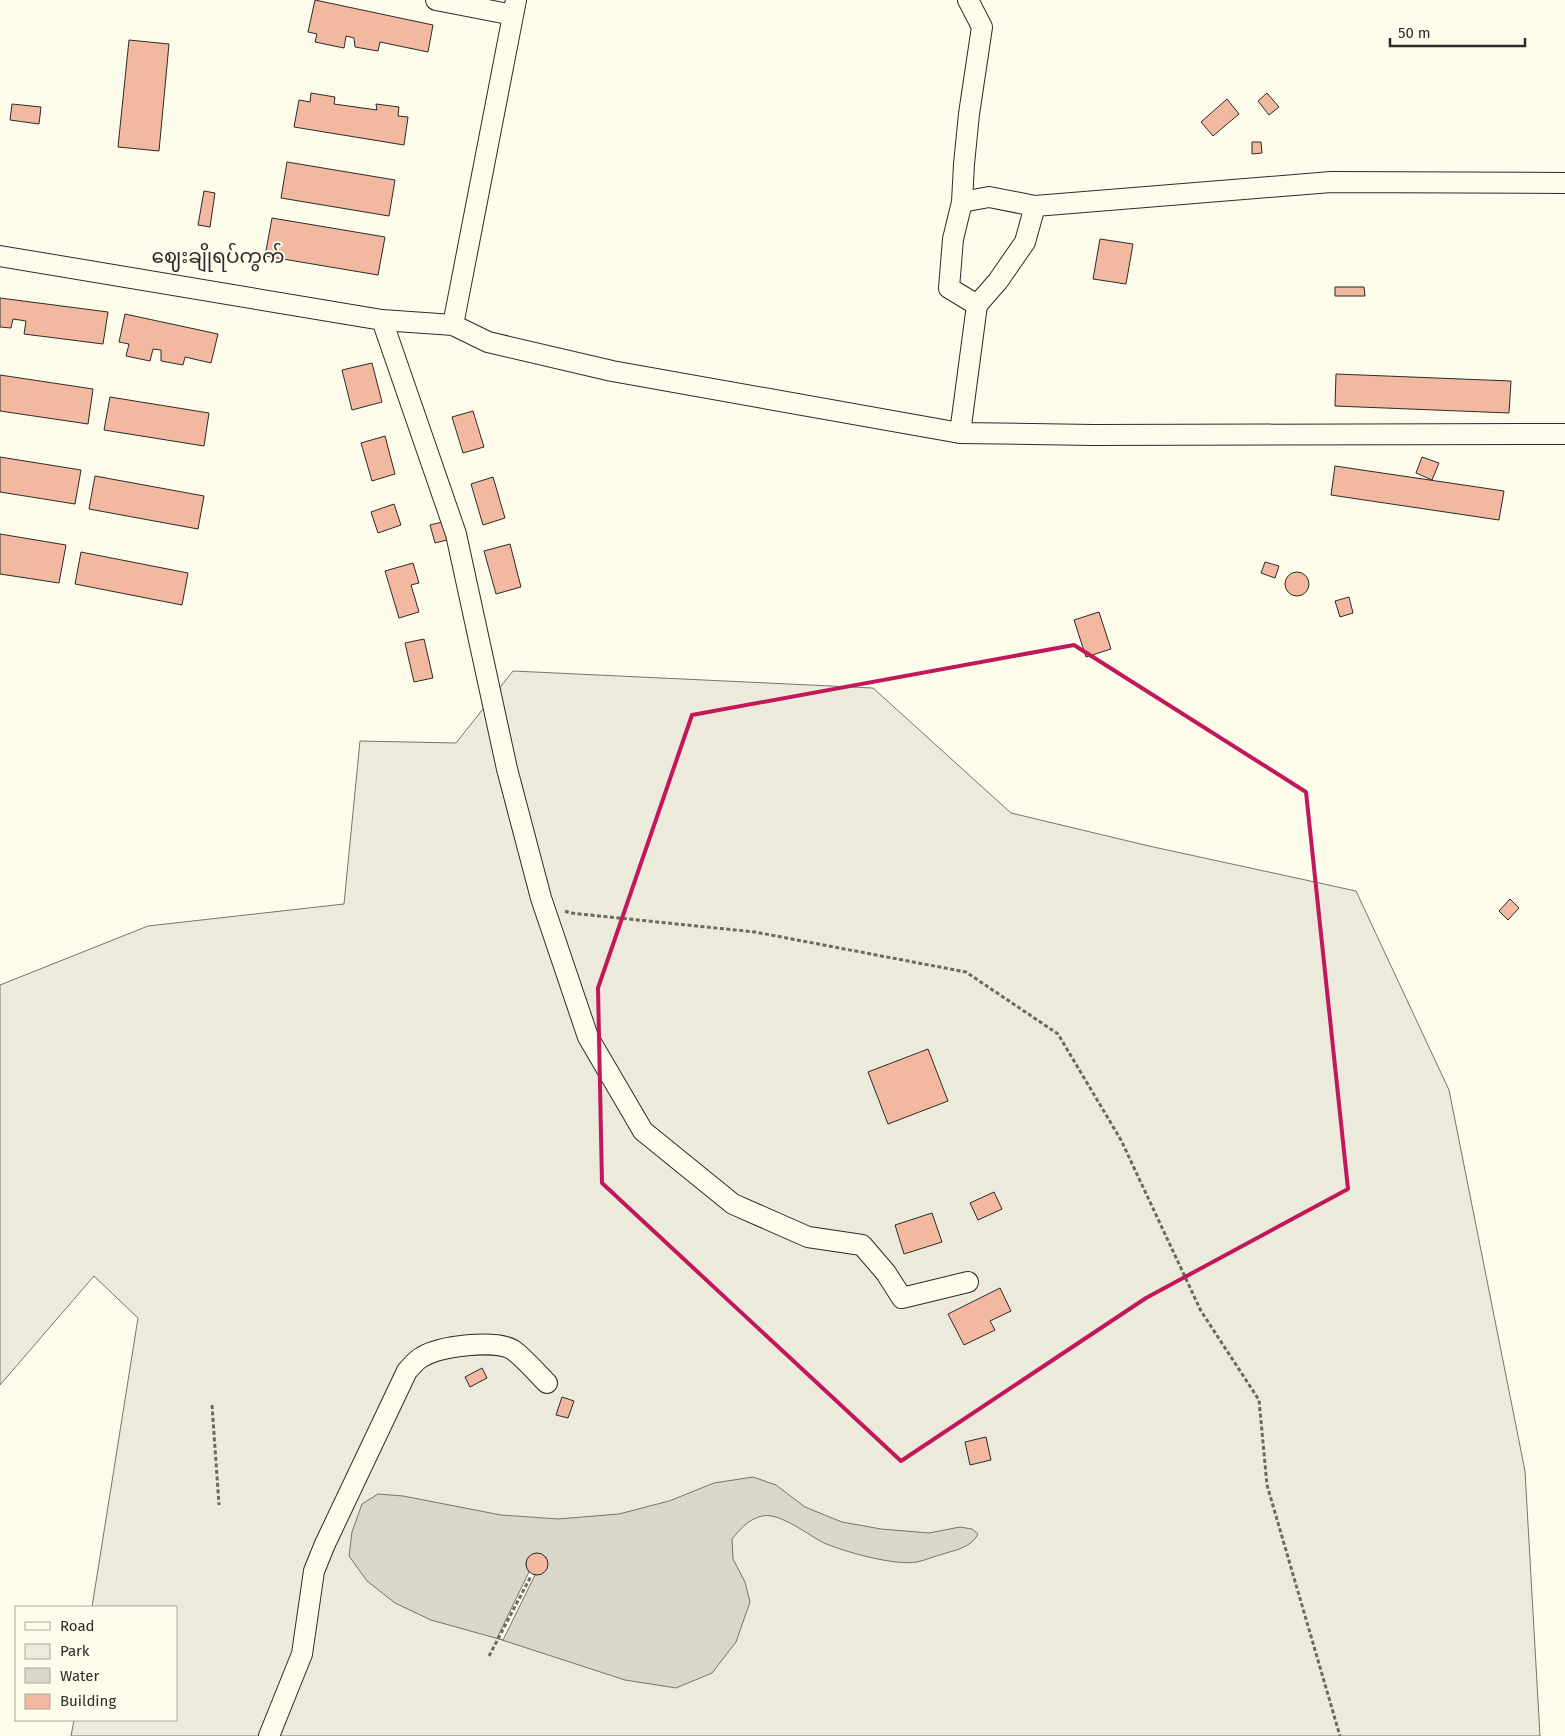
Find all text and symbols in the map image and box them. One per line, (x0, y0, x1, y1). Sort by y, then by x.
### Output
scale bar (1390, 15, 1525, 47)
text: 50 m (1398, 24, 1431, 42)
district label: ဈေးချိုရပ်ကွက် (152, 242, 284, 272)
legend (15, 1606, 178, 1721)
text: Road (60, 1617, 95, 1635)
text: Park (60, 1642, 90, 1660)
text: Water (60, 1667, 99, 1685)
text: Building (60, 1692, 116, 1710)

